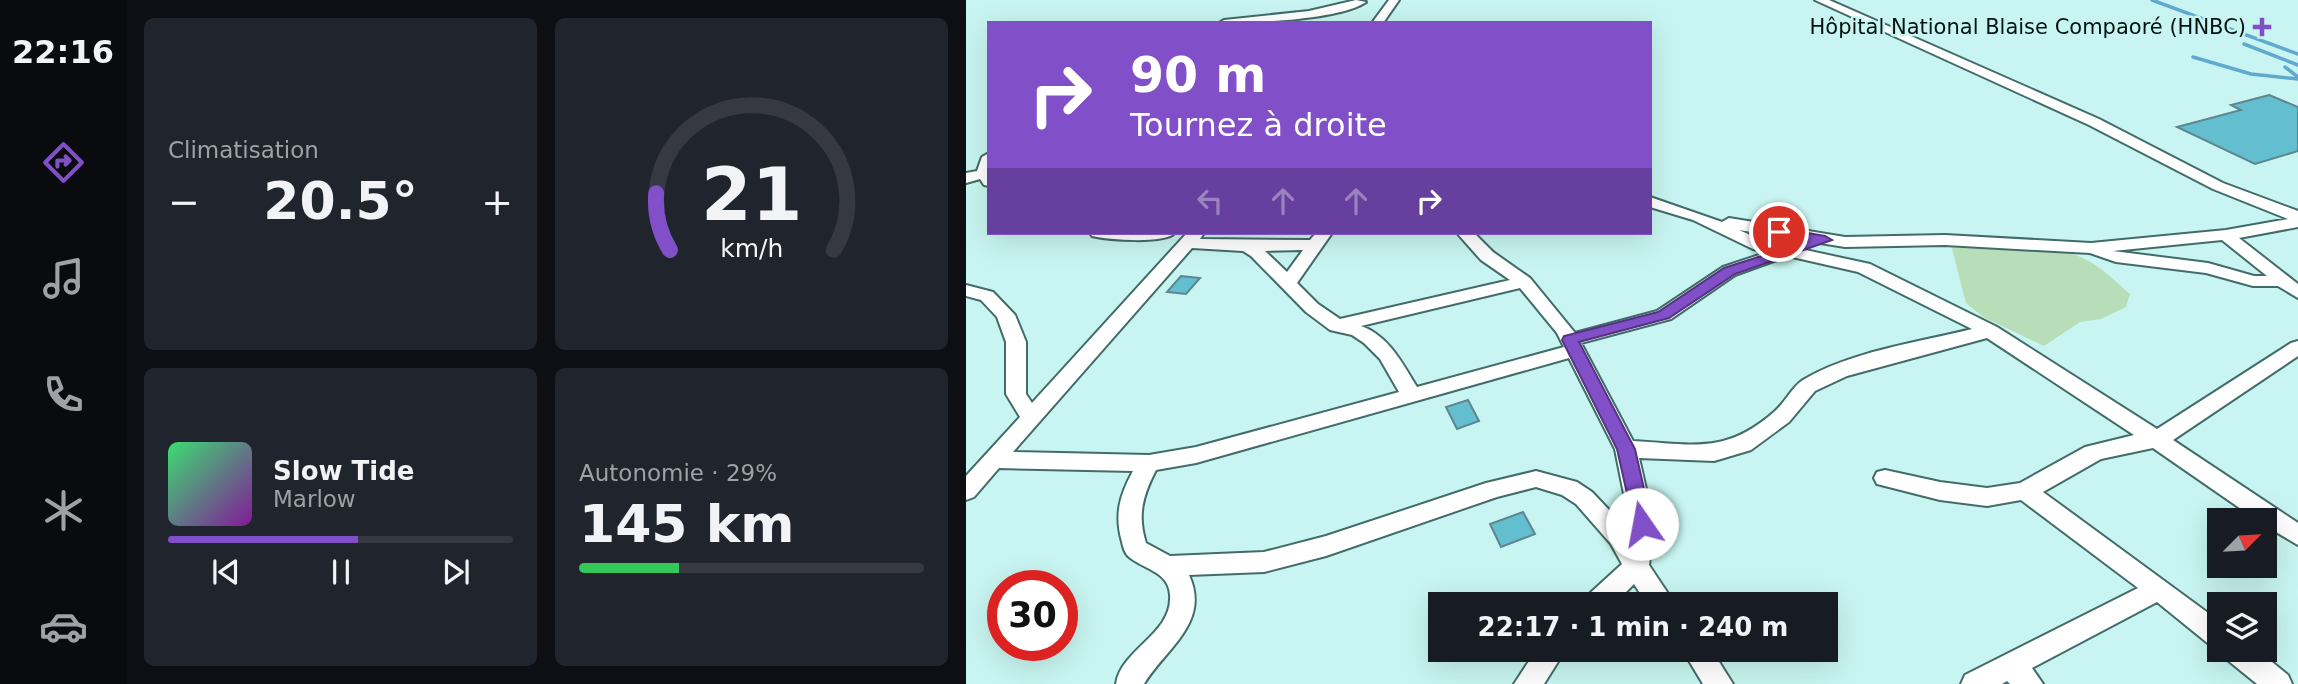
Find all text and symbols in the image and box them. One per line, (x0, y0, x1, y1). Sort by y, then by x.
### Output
place label: Hôpital National Blaise Compaoré (HNBC) (1810, 15, 2246, 39)
marker: Hôpital National Blaise Compaoré (HNBC) (2252, 17, 2272, 37)
text: 22:16 (12, 33, 114, 71)
text: 90 m (1130, 47, 1266, 104)
icon: right (1015, 49, 1106, 140)
text: Tournez à droite (1130, 106, 1387, 144)
text: Climatisation (168, 137, 319, 163)
icon: directions (39, 138, 88, 187)
text: 21 (701, 152, 802, 237)
text: 20.5° (263, 171, 418, 231)
text: − (168, 180, 200, 224)
text: + (481, 180, 513, 224)
icon: left (1191, 182, 1229, 220)
icon: ahead (1264, 182, 1302, 220)
icon: ahead (1337, 182, 1375, 220)
icon: right (1410, 182, 1448, 220)
pin (1749, 202, 1809, 262)
icon: arrive (1760, 213, 1798, 251)
text: km/h (720, 234, 783, 263)
icon: music (39, 254, 88, 303)
icon: phone (39, 370, 88, 419)
text: Slow Tide (273, 456, 414, 486)
text: Autonomie · 29% (579, 460, 777, 486)
icon: climate (39, 486, 88, 535)
text: Marlow (273, 486, 356, 512)
position arrow (1605, 487, 1679, 561)
text: 145 km (579, 494, 794, 554)
north arrow (2207, 508, 2277, 578)
map controls (2207, 508, 2277, 662)
icon: previous (207, 553, 245, 591)
icon: pause (322, 553, 360, 591)
icon: next (437, 553, 475, 591)
speed limit sign: 30 (987, 570, 1078, 661)
button: layers (2207, 592, 2277, 662)
icon: car (39, 602, 88, 651)
text: 22:17 · 1 min · 240 m (1478, 612, 1788, 642)

